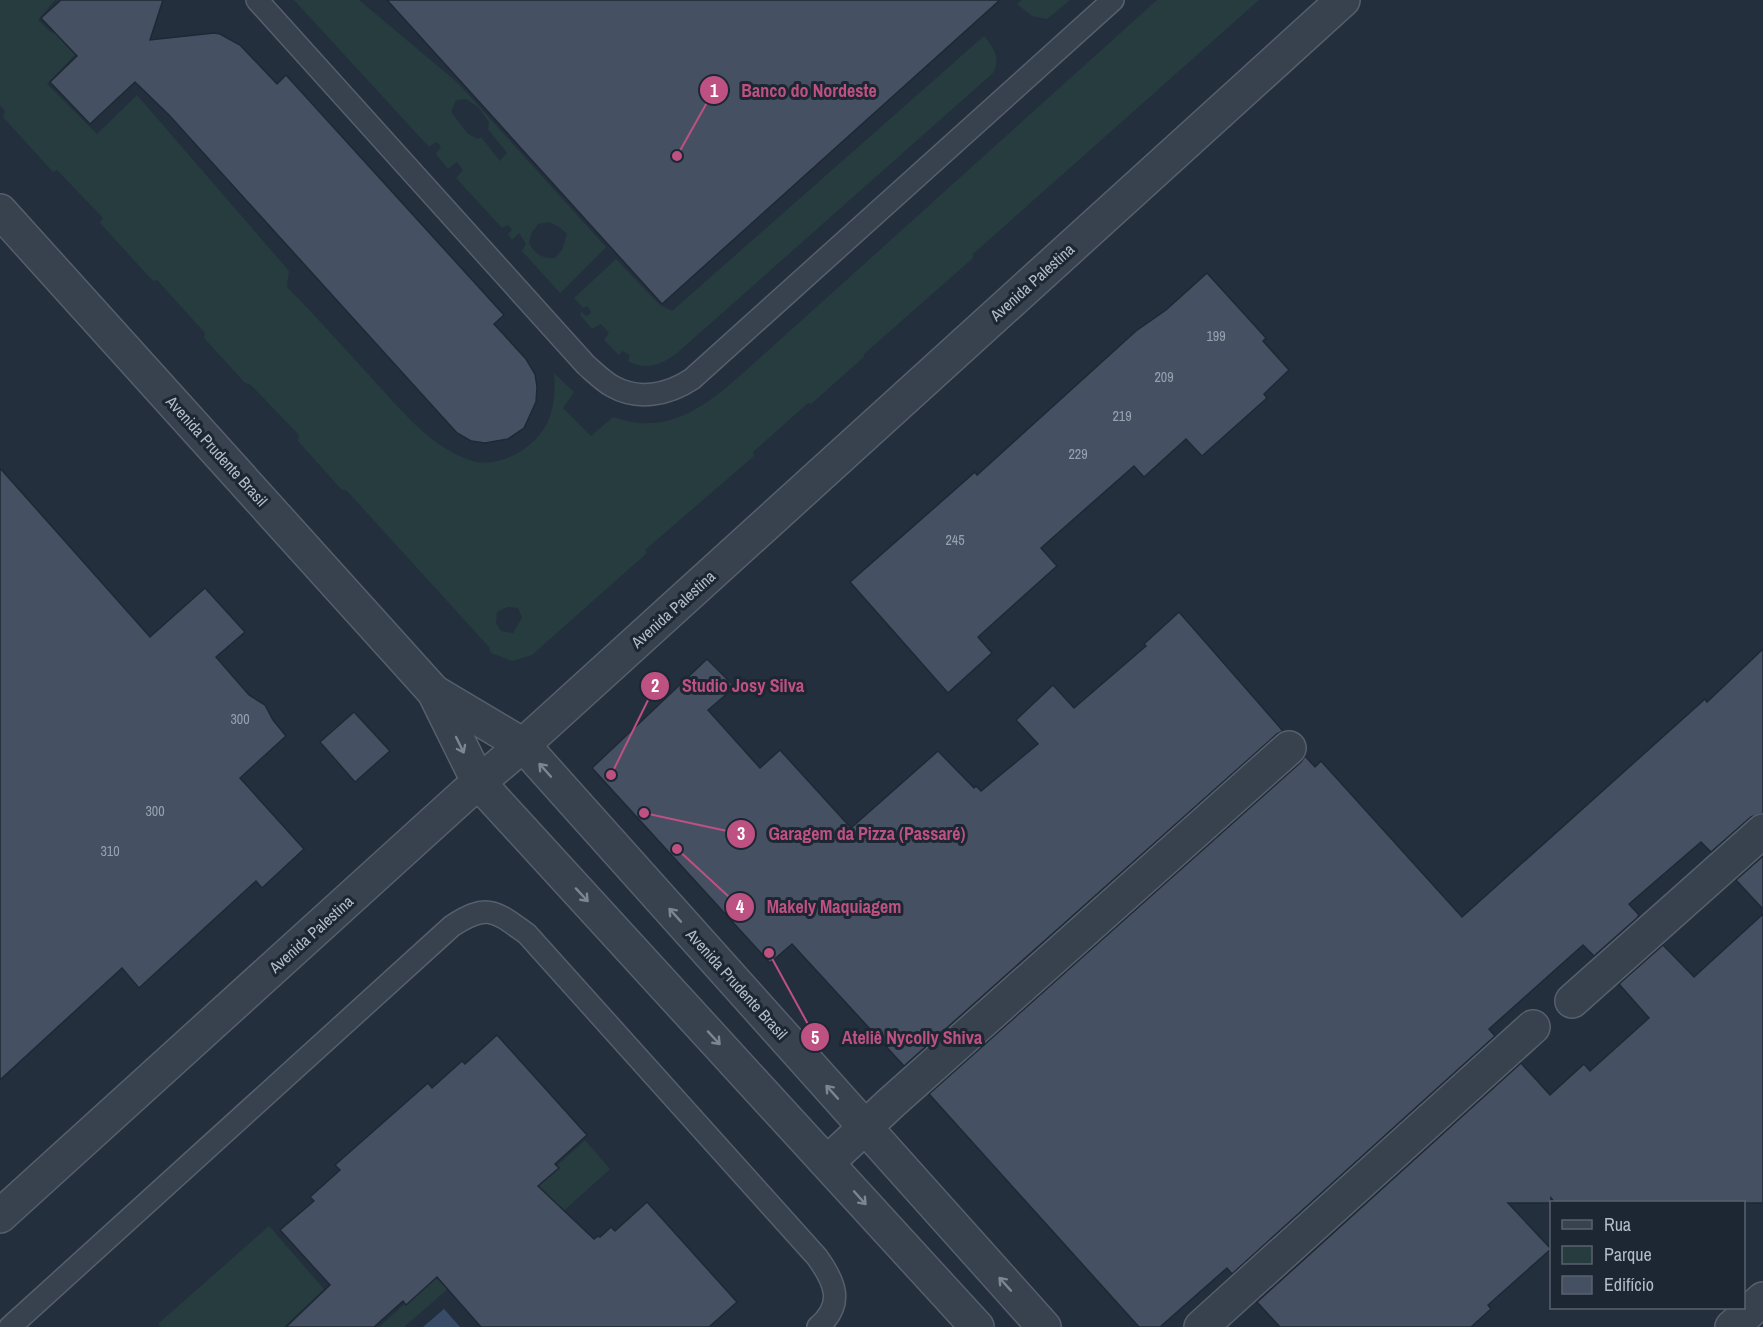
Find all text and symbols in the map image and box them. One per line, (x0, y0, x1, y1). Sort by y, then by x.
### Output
callout: Banco do Nordeste (699, 72, 888, 108)
text: 1 (710, 78, 719, 103)
text: Banco do Nordeste (741, 78, 877, 103)
street label: Avenida Palestina (984, 238, 1079, 326)
house number: 199 (1206, 327, 1226, 345)
house number: 209 (1154, 368, 1174, 386)
street label: Avenida Prudente Brasil (161, 390, 273, 511)
house number: 219 (1112, 407, 1132, 425)
house number: 229 (1068, 445, 1088, 463)
house number: 245 (945, 531, 965, 549)
street label: Avenida Palestina (625, 565, 720, 653)
callout: Studio Josy Silva (640, 668, 816, 704)
text: 2 (651, 673, 659, 698)
text: Studio Josy Silva (682, 673, 805, 698)
house number: 300 (230, 710, 250, 728)
one-way arrow (455, 735, 466, 753)
one-way arrow (538, 762, 552, 777)
house number: 300 (145, 802, 165, 820)
callout: Garagem da Pizza (Passaré) (726, 816, 977, 852)
text: 3 (737, 821, 745, 846)
text: Garagem da Pizza (Passaré) (769, 821, 966, 846)
house number: 310 (100, 842, 120, 860)
one-way arrow (575, 887, 589, 902)
callout: Makely Maquiagem (725, 889, 914, 925)
street label: Avenida Palestina (263, 890, 358, 978)
text: 4 (736, 894, 745, 919)
text: Makely Maquiagem (767, 894, 901, 919)
one-way arrow (668, 908, 682, 923)
street label: Avenida Prudente Brasil (681, 923, 793, 1044)
callout: Ateliê Nycolly Shiva (800, 1019, 995, 1055)
text: 5 (811, 1025, 819, 1050)
text: Ateliê Nycolly Shiva (842, 1025, 983, 1050)
one-way arrow (707, 1031, 721, 1046)
one-way arrow (825, 1085, 839, 1100)
one-way arrow (853, 1190, 867, 1205)
legend (1550, 1201, 1745, 1309)
text: Rua (1604, 1212, 1631, 1237)
text: Parque (1604, 1242, 1652, 1267)
text: Edifício (1604, 1272, 1654, 1297)
one-way arrow (998, 1276, 1012, 1291)

